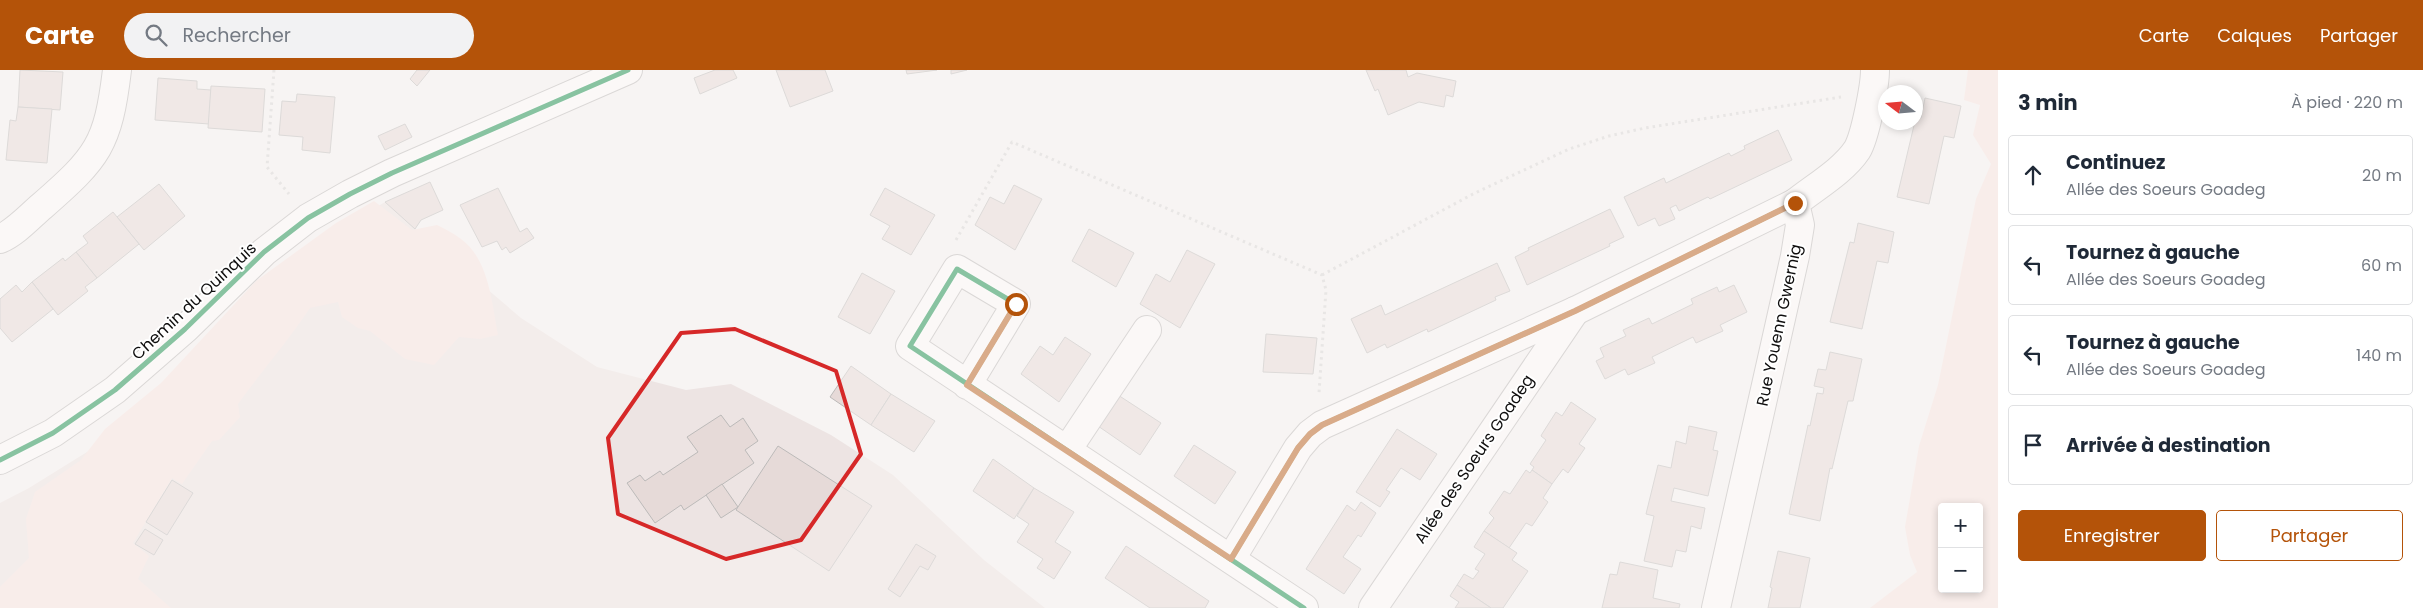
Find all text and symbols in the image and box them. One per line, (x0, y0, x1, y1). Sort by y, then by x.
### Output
search box (124, 13, 474, 58)
text: Carte (25, 19, 94, 52)
icon: search (142, 21, 170, 49)
text: Rechercher (182, 22, 291, 49)
text: Carte (2139, 23, 2189, 48)
text: Calques (2217, 23, 2292, 48)
text: Partager (2320, 23, 2398, 48)
north arrow (1878, 85, 1923, 130)
text: 3 min (2018, 88, 2078, 117)
text: À pied · 220 m (2291, 91, 2403, 114)
text: Continuez (2066, 149, 2165, 176)
icon: ahead (2019, 161, 2047, 189)
text: 20 m (2362, 164, 2402, 187)
text: Allée des Soeurs Goadeg (2066, 178, 2266, 201)
route end (1784, 192, 1807, 215)
street label: Chemin du Quinquis (127, 237, 261, 365)
text: Tournez à gauche (2066, 239, 2240, 266)
street label: Rue Youenn Gwernig (1751, 242, 1807, 408)
icon: left (2019, 251, 2047, 279)
text: 60 m (2361, 254, 2402, 277)
text: Allée des Soeurs Goadeg (2066, 268, 2266, 291)
route start (1005, 293, 1028, 316)
text: Tournez à gauche (2066, 329, 2240, 356)
icon: left (2019, 341, 2047, 369)
text: 140 m (2356, 344, 2402, 367)
text: Allée des Soeurs Goadeg (2066, 358, 2266, 381)
street label: Allée des Soeurs Goadeg (1409, 370, 1539, 548)
icon: arrive (2019, 431, 2047, 459)
text: Arrivée à destination (2066, 432, 2271, 459)
map controls (1938, 503, 1983, 593)
button: + (1938, 503, 1983, 548)
button: Enregistrer (2018, 510, 2206, 561)
button: Partager (2216, 510, 2403, 561)
button: − (1938, 548, 1983, 593)

